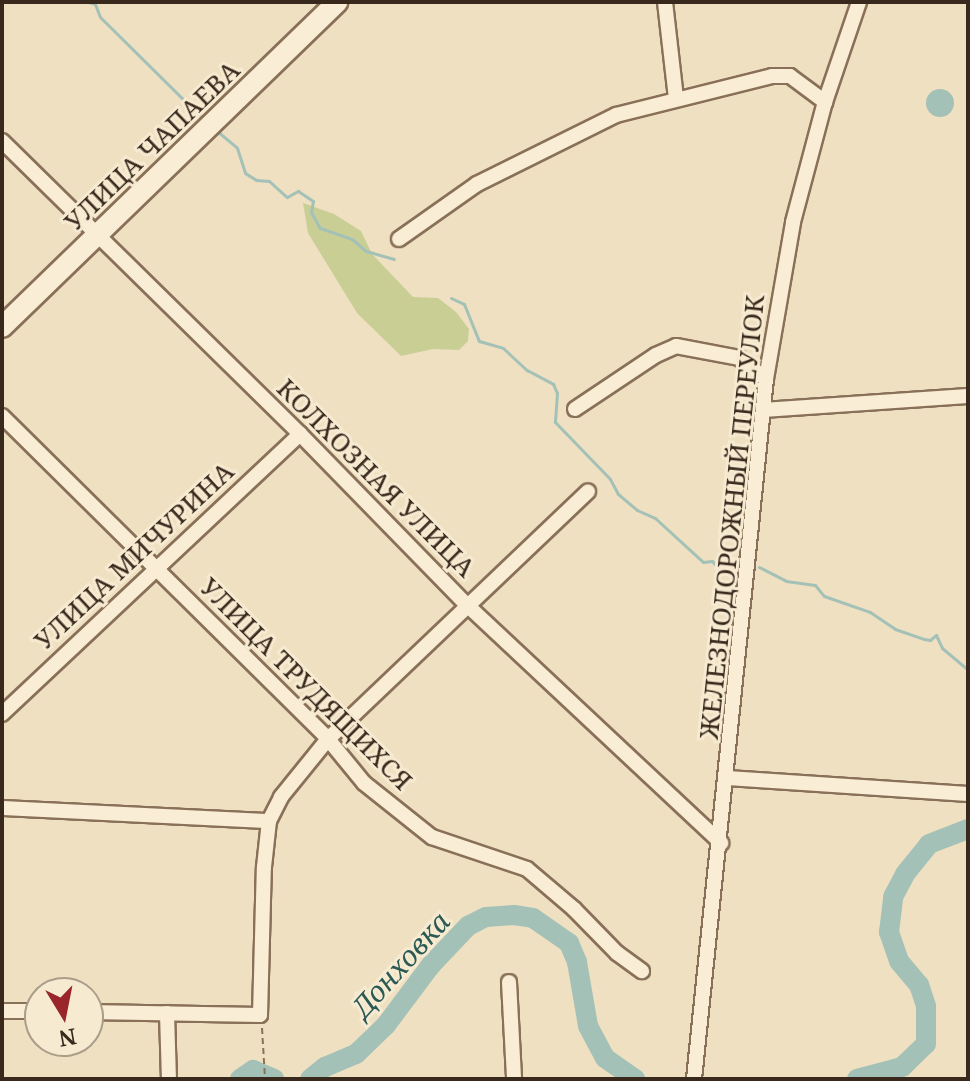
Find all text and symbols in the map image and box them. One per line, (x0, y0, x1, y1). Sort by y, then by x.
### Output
street label: УЛИЦА ЧАПАЕВА (58, 55, 246, 237)
street label: ЖЕЛЕЗНОДОРОЖНЫЙ ПЕРЕУЛОК (693, 293, 771, 741)
street label: КОЛХОЗНАЯ УЛИЦА (271, 373, 481, 583)
street label: УЛИЦА МИЧУРИНА (28, 456, 240, 656)
street label: УЛИЦА ТРУДЯЩИХСЯ (193, 571, 419, 797)
water label: Донховка (344, 904, 456, 1024)
north arrow (24, 977, 104, 1057)
text: N (57, 1022, 79, 1055)

